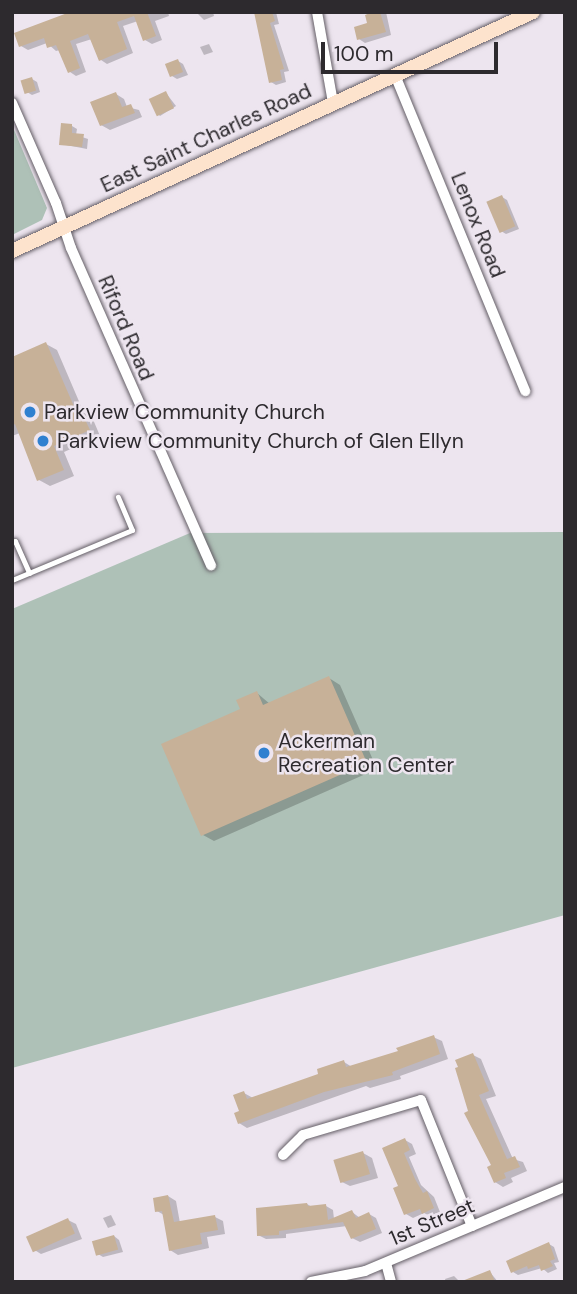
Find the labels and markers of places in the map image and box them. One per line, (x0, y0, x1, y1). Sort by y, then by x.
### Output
place label: Parkview Community Church (44, 399, 325, 425)
marker: Parkview Community Church (22, 404, 38, 420)
place label: Parkview Community Church of Glen Ellyn (57, 428, 464, 454)
marker: Parkview Community Church of Glen Ellyn (35, 433, 51, 449)
place label: Ackerman Recreation Center (278, 728, 454, 778)
marker: Ackerman Recreation Center (256, 745, 272, 761)

